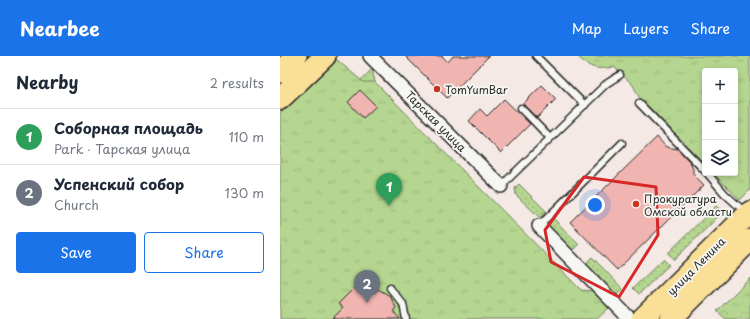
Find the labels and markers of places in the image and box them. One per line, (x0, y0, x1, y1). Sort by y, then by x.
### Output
place label: TomYumBar (445, 81, 508, 98)
marker: TomYumBar (432, 84, 442, 94)
pin: 1 (376, 173, 402, 206)
place label: Прокуратура Омской области (644, 190, 732, 220)
marker: Прокуратура Омской области (631, 199, 641, 209)
pin: 2 (354, 270, 380, 303)

